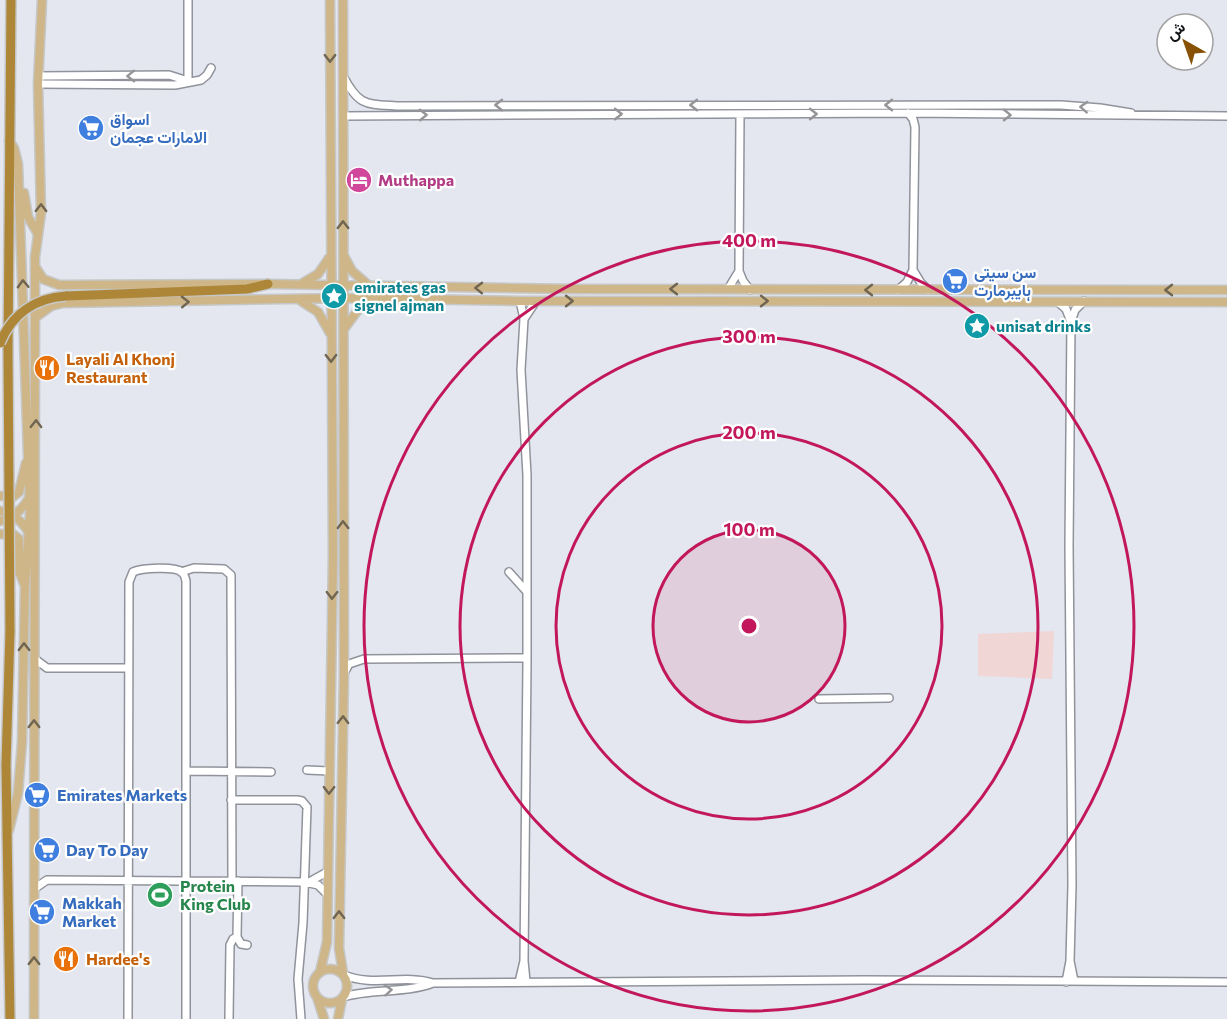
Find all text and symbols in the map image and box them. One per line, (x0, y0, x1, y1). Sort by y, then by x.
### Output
north arrow (1155, 12, 1215, 72)
text: ش (1162, 17, 1189, 44)
one-way arrow (324, 54, 337, 63)
one-way arrow (126, 69, 135, 82)
one-way arrow (495, 99, 504, 111)
one-way arrow (690, 99, 699, 111)
one-way arrow (885, 99, 894, 111)
one-way arrow (1080, 100, 1089, 113)
one-way arrow (613, 108, 622, 120)
one-way arrow (808, 108, 817, 120)
place label: اسواق الامارات عجمان (110, 109, 207, 148)
one-way arrow (418, 109, 427, 121)
one-way arrow (1003, 109, 1012, 121)
supermarket icon: اسواق الامارات عجمان (76, 113, 106, 143)
hotel icon: Muthappa (344, 165, 374, 195)
place label: Muthappa (378, 170, 454, 189)
one-way arrow (35, 203, 47, 212)
one-way arrow (337, 221, 349, 230)
text: 400 m (722, 229, 776, 251)
place label: سن سیتی ہایبرمارت (974, 262, 1037, 301)
supermarket icon: سن سیتی ہایبرمارت (940, 266, 970, 296)
place label: emirates gas signel ajman (354, 277, 446, 314)
one-way arrow (16, 280, 29, 289)
place icon: emirates gas signel ajman (319, 281, 349, 311)
one-way arrow (474, 281, 483, 294)
one-way arrow (669, 283, 678, 295)
one-way arrow (864, 284, 873, 296)
one-way arrow (1164, 284, 1173, 296)
one-way arrow (180, 295, 189, 308)
one-way arrow (564, 295, 573, 307)
one-way arrow (759, 295, 768, 307)
place icon: unisat drinks (962, 311, 992, 341)
place label: unisat drinks (996, 316, 1091, 335)
text: 300 m (722, 325, 776, 347)
place label: Layali Al Khonj Restaurant (66, 349, 175, 386)
restaurant icon: Layali Al Khonj Restaurant (32, 353, 62, 383)
one-way arrow (325, 354, 337, 363)
one-way arrow (30, 419, 42, 428)
text: 200 m (722, 421, 776, 443)
text: 100 m (723, 518, 775, 540)
one-way arrow (337, 521, 349, 530)
one-way arrow (326, 591, 338, 600)
centre of rings (739, 616, 759, 636)
one-way arrow (18, 643, 30, 652)
one-way arrow (336, 716, 349, 725)
one-way arrow (28, 719, 40, 728)
supermarket icon: Emirates Markets (22, 780, 52, 810)
place label: Emirates Markets (57, 785, 187, 804)
one-way arrow (323, 786, 335, 795)
supermarket icon: Day To Day (32, 835, 62, 865)
place label: Day To Day (66, 840, 149, 859)
place label: Protein King Club (180, 876, 251, 913)
sports icon: Protein King Club (145, 880, 175, 910)
place label: Makkah Market (62, 893, 122, 930)
supermarket icon: Makkah Market (27, 897, 57, 927)
one-way arrow (333, 911, 345, 920)
restaurant icon: Hardee's (51, 944, 81, 974)
place label: Hardee's (86, 949, 150, 968)
one-way arrow (28, 956, 40, 965)
one-way arrow (383, 984, 392, 997)

